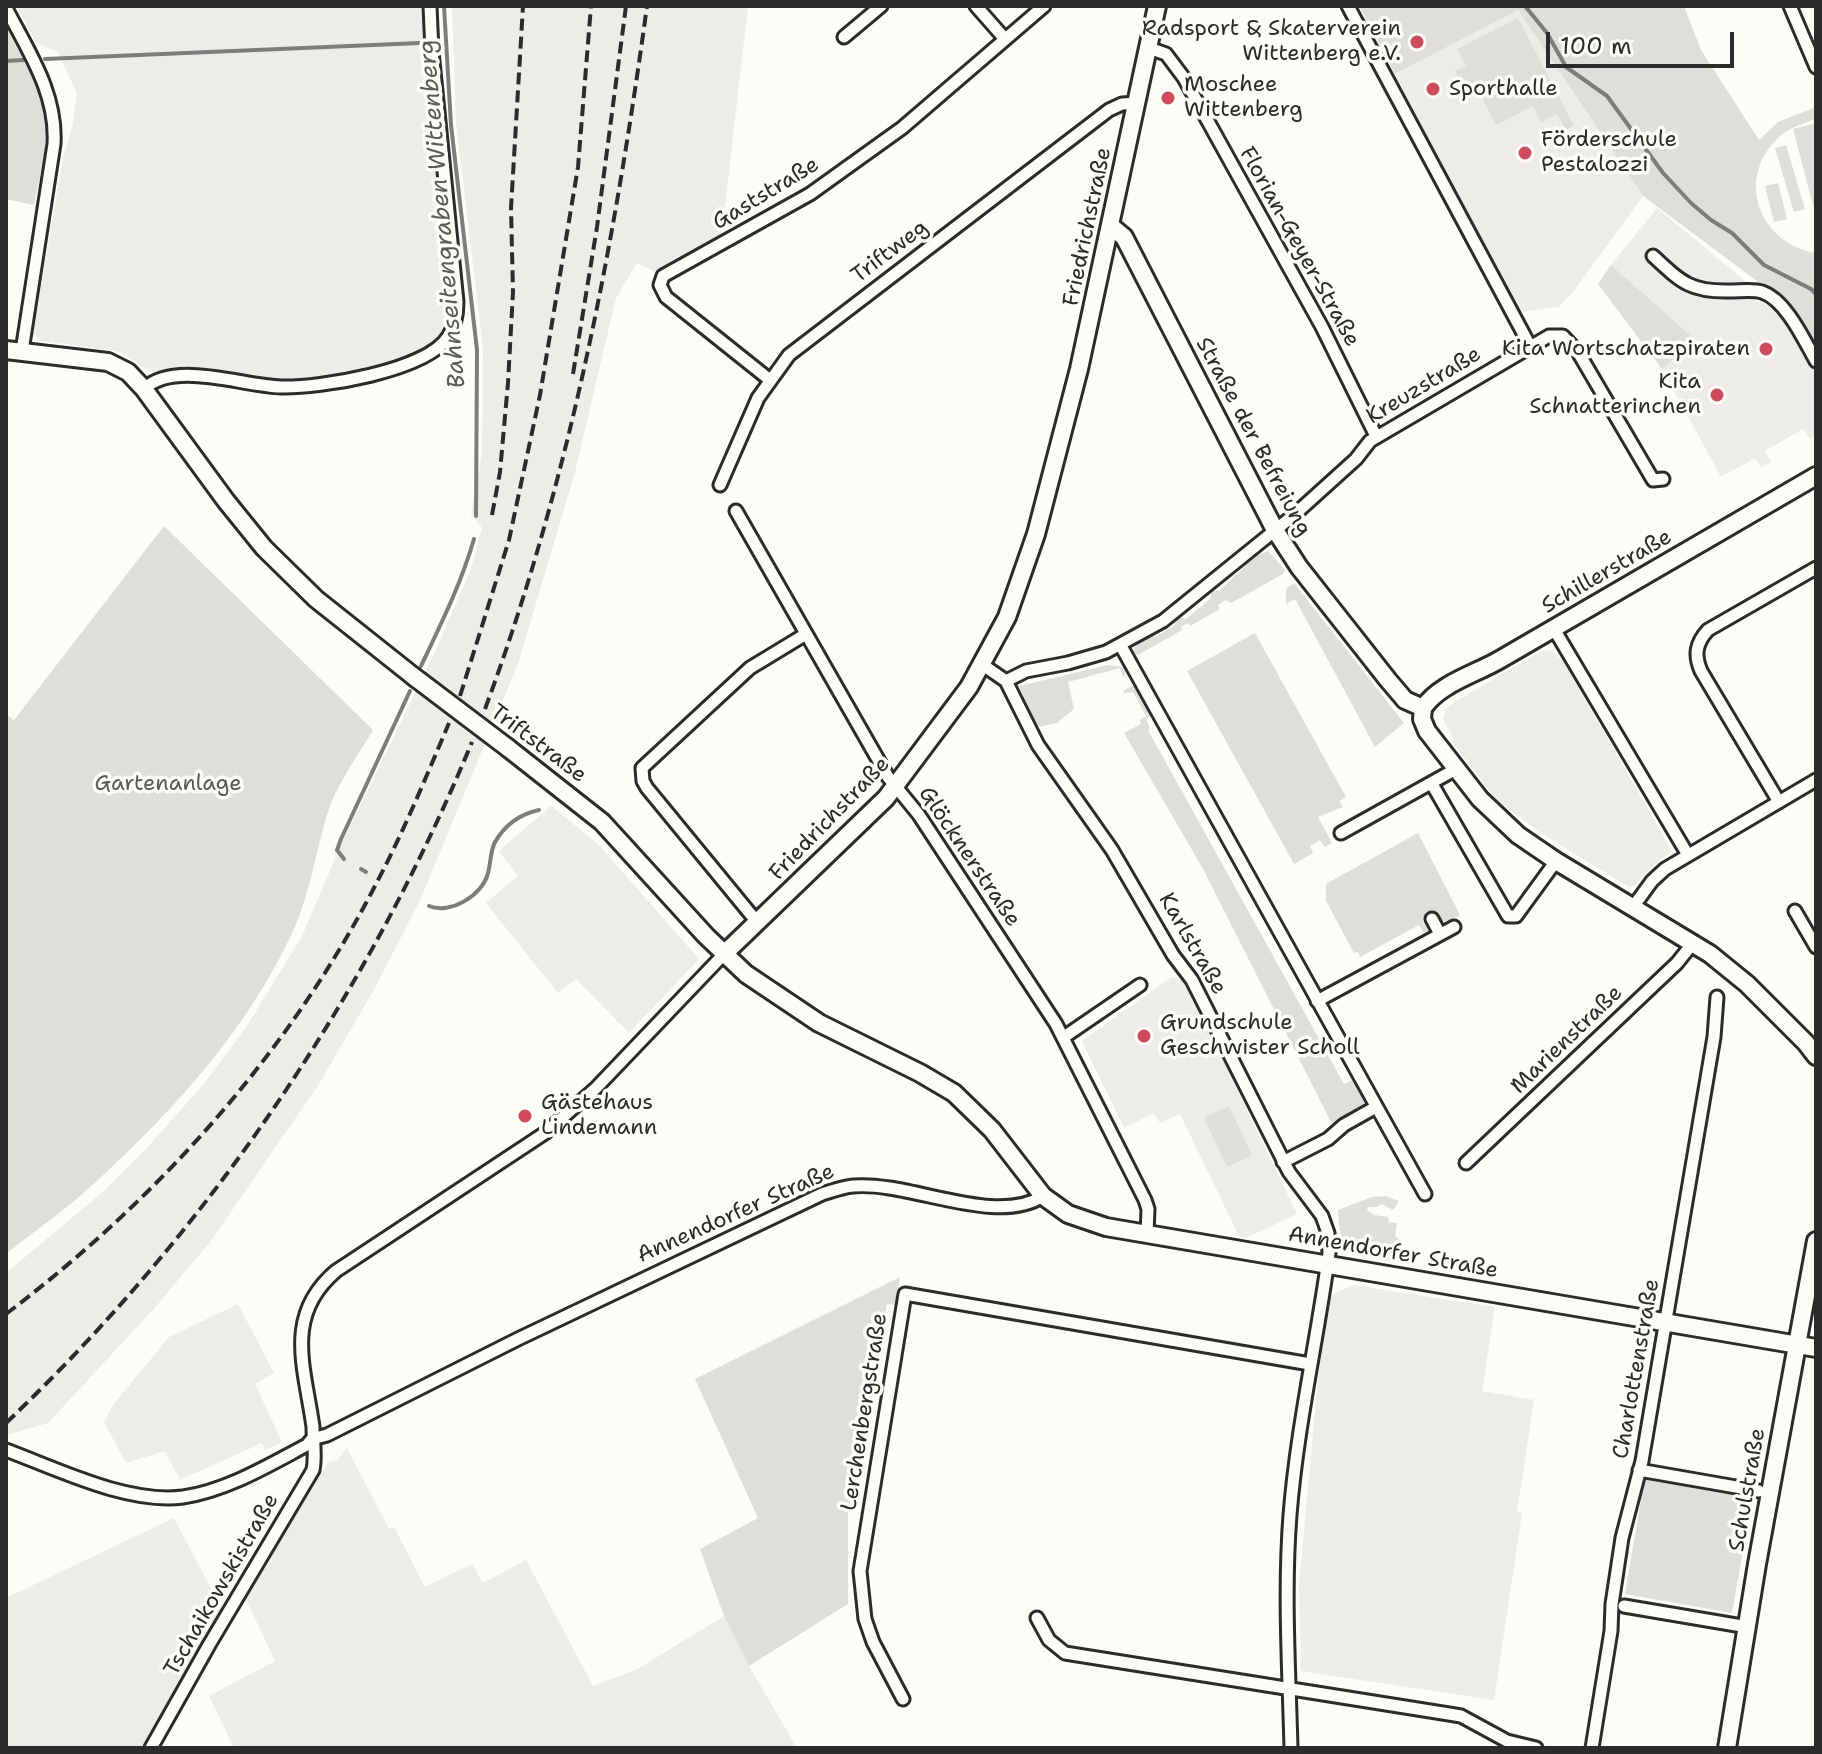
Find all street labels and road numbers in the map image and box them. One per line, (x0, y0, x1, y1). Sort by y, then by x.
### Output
street label: Florian-Geyer-Straße (1233, 143, 1365, 351)
street label: Friedrichstraße (1058, 145, 1118, 309)
street label: Gaststraße (708, 152, 824, 236)
street label: Triftweg (846, 215, 934, 289)
street label: Straße der Befreiung (1189, 333, 1317, 541)
street label: Kreuzstraße (1362, 341, 1486, 431)
street label: Schillerstraße (1537, 524, 1677, 620)
street label: Triftstraße (485, 699, 591, 789)
street label: Friedrichstraße (764, 752, 896, 886)
street label: Glöcknerstraße (912, 782, 1026, 932)
street label: Karlstraße (1152, 889, 1232, 999)
street label: Marienstraße (1506, 980, 1628, 1100)
street label: Annendorfer Straße (633, 1159, 839, 1269)
street label: Annendorfer Straße (1286, 1222, 1500, 1284)
street label: Charlottenstraße (1608, 1277, 1666, 1461)
street label: Lerchenbergstraße (836, 1311, 894, 1513)
street label: Schulstraße (1724, 1426, 1772, 1554)
street label: Tschaikowskistraße (159, 1489, 285, 1681)

